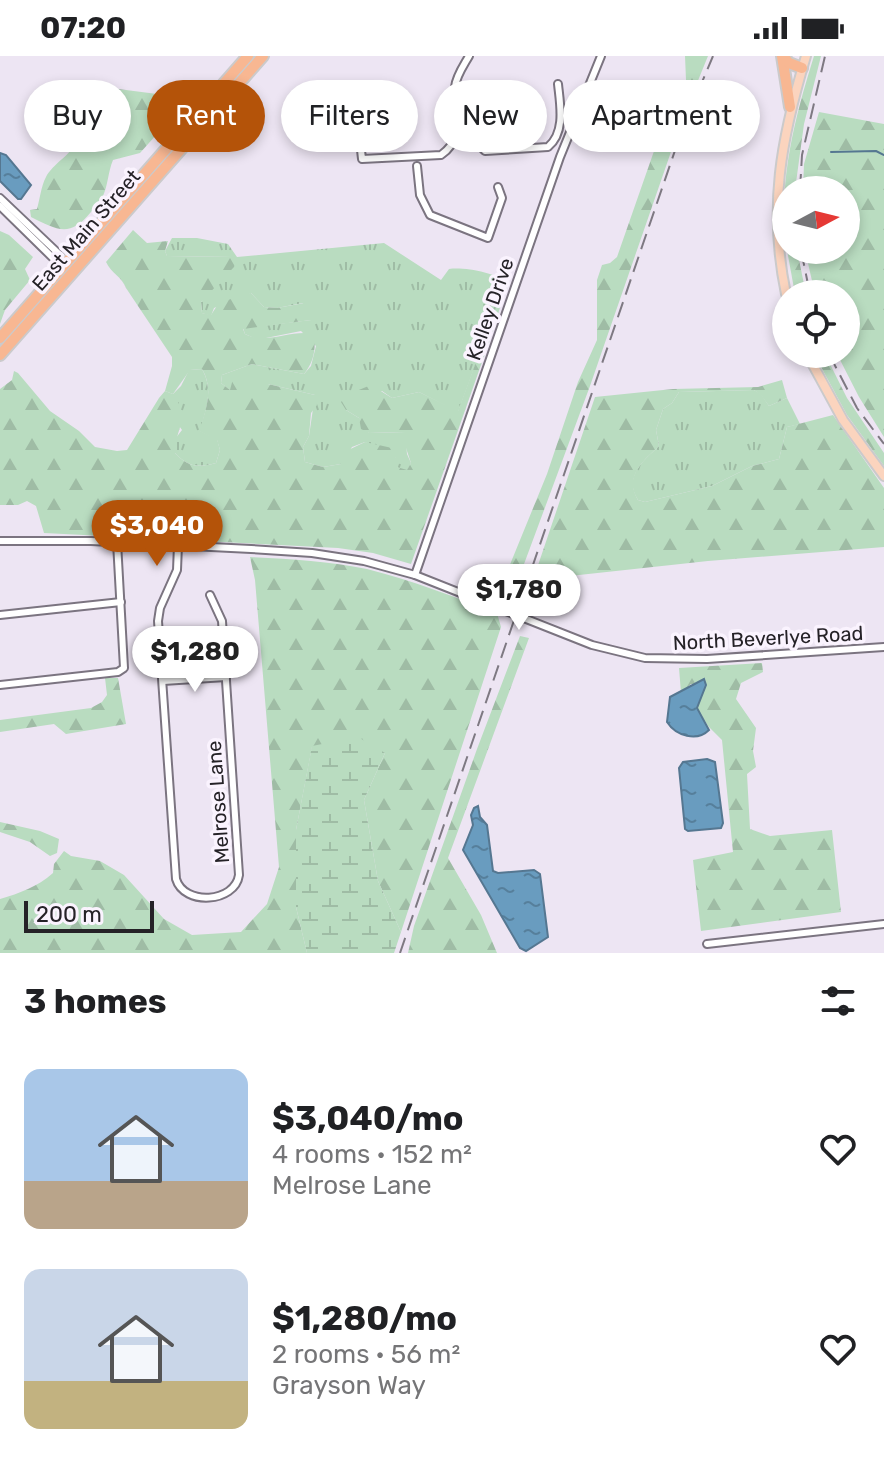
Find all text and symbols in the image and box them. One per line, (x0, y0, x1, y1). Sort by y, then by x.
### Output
text: 07:20 (40, 10, 126, 46)
chip: Buy (24, 80, 131, 152)
chip: Rent (147, 80, 265, 152)
chip: Filters (281, 80, 418, 152)
chip: New (434, 80, 547, 152)
chip: Apartment (563, 80, 760, 152)
street label: East Main Street (27, 164, 145, 295)
north arrow (772, 176, 860, 264)
map controls (772, 176, 860, 368)
street label: Kelley Drive (461, 255, 519, 363)
button: locate (772, 280, 860, 368)
pin: $3,040 (92, 500, 222, 568)
text: $3,040 (110, 510, 204, 541)
pin: $1,780 (454, 564, 584, 632)
text: $1,780 (476, 574, 562, 605)
street label: North Beverlye Road (672, 621, 864, 655)
pin: $1,280 (130, 626, 260, 694)
text: $1,280 (150, 636, 240, 667)
street label: Melrose Lane (202, 740, 234, 864)
scale bar (24, 897, 154, 933)
text: 200 m (36, 901, 102, 928)
icon: filters (816, 979, 860, 1023)
text: 3 homes (24, 981, 167, 1022)
text: $3,040/mo (272, 1098, 464, 1139)
icon: home (88, 1101, 184, 1197)
icon: heart (816, 1127, 860, 1171)
text: 4 rooms · 152 m² (272, 1139, 472, 1170)
text: Melrose Lane (272, 1170, 432, 1201)
text: $1,280/mo (272, 1298, 457, 1339)
icon: home (88, 1301, 184, 1397)
icon: heart (816, 1327, 860, 1371)
text: 2 rooms · 56 m² (272, 1339, 460, 1370)
text: Grayson Way (272, 1370, 426, 1401)

